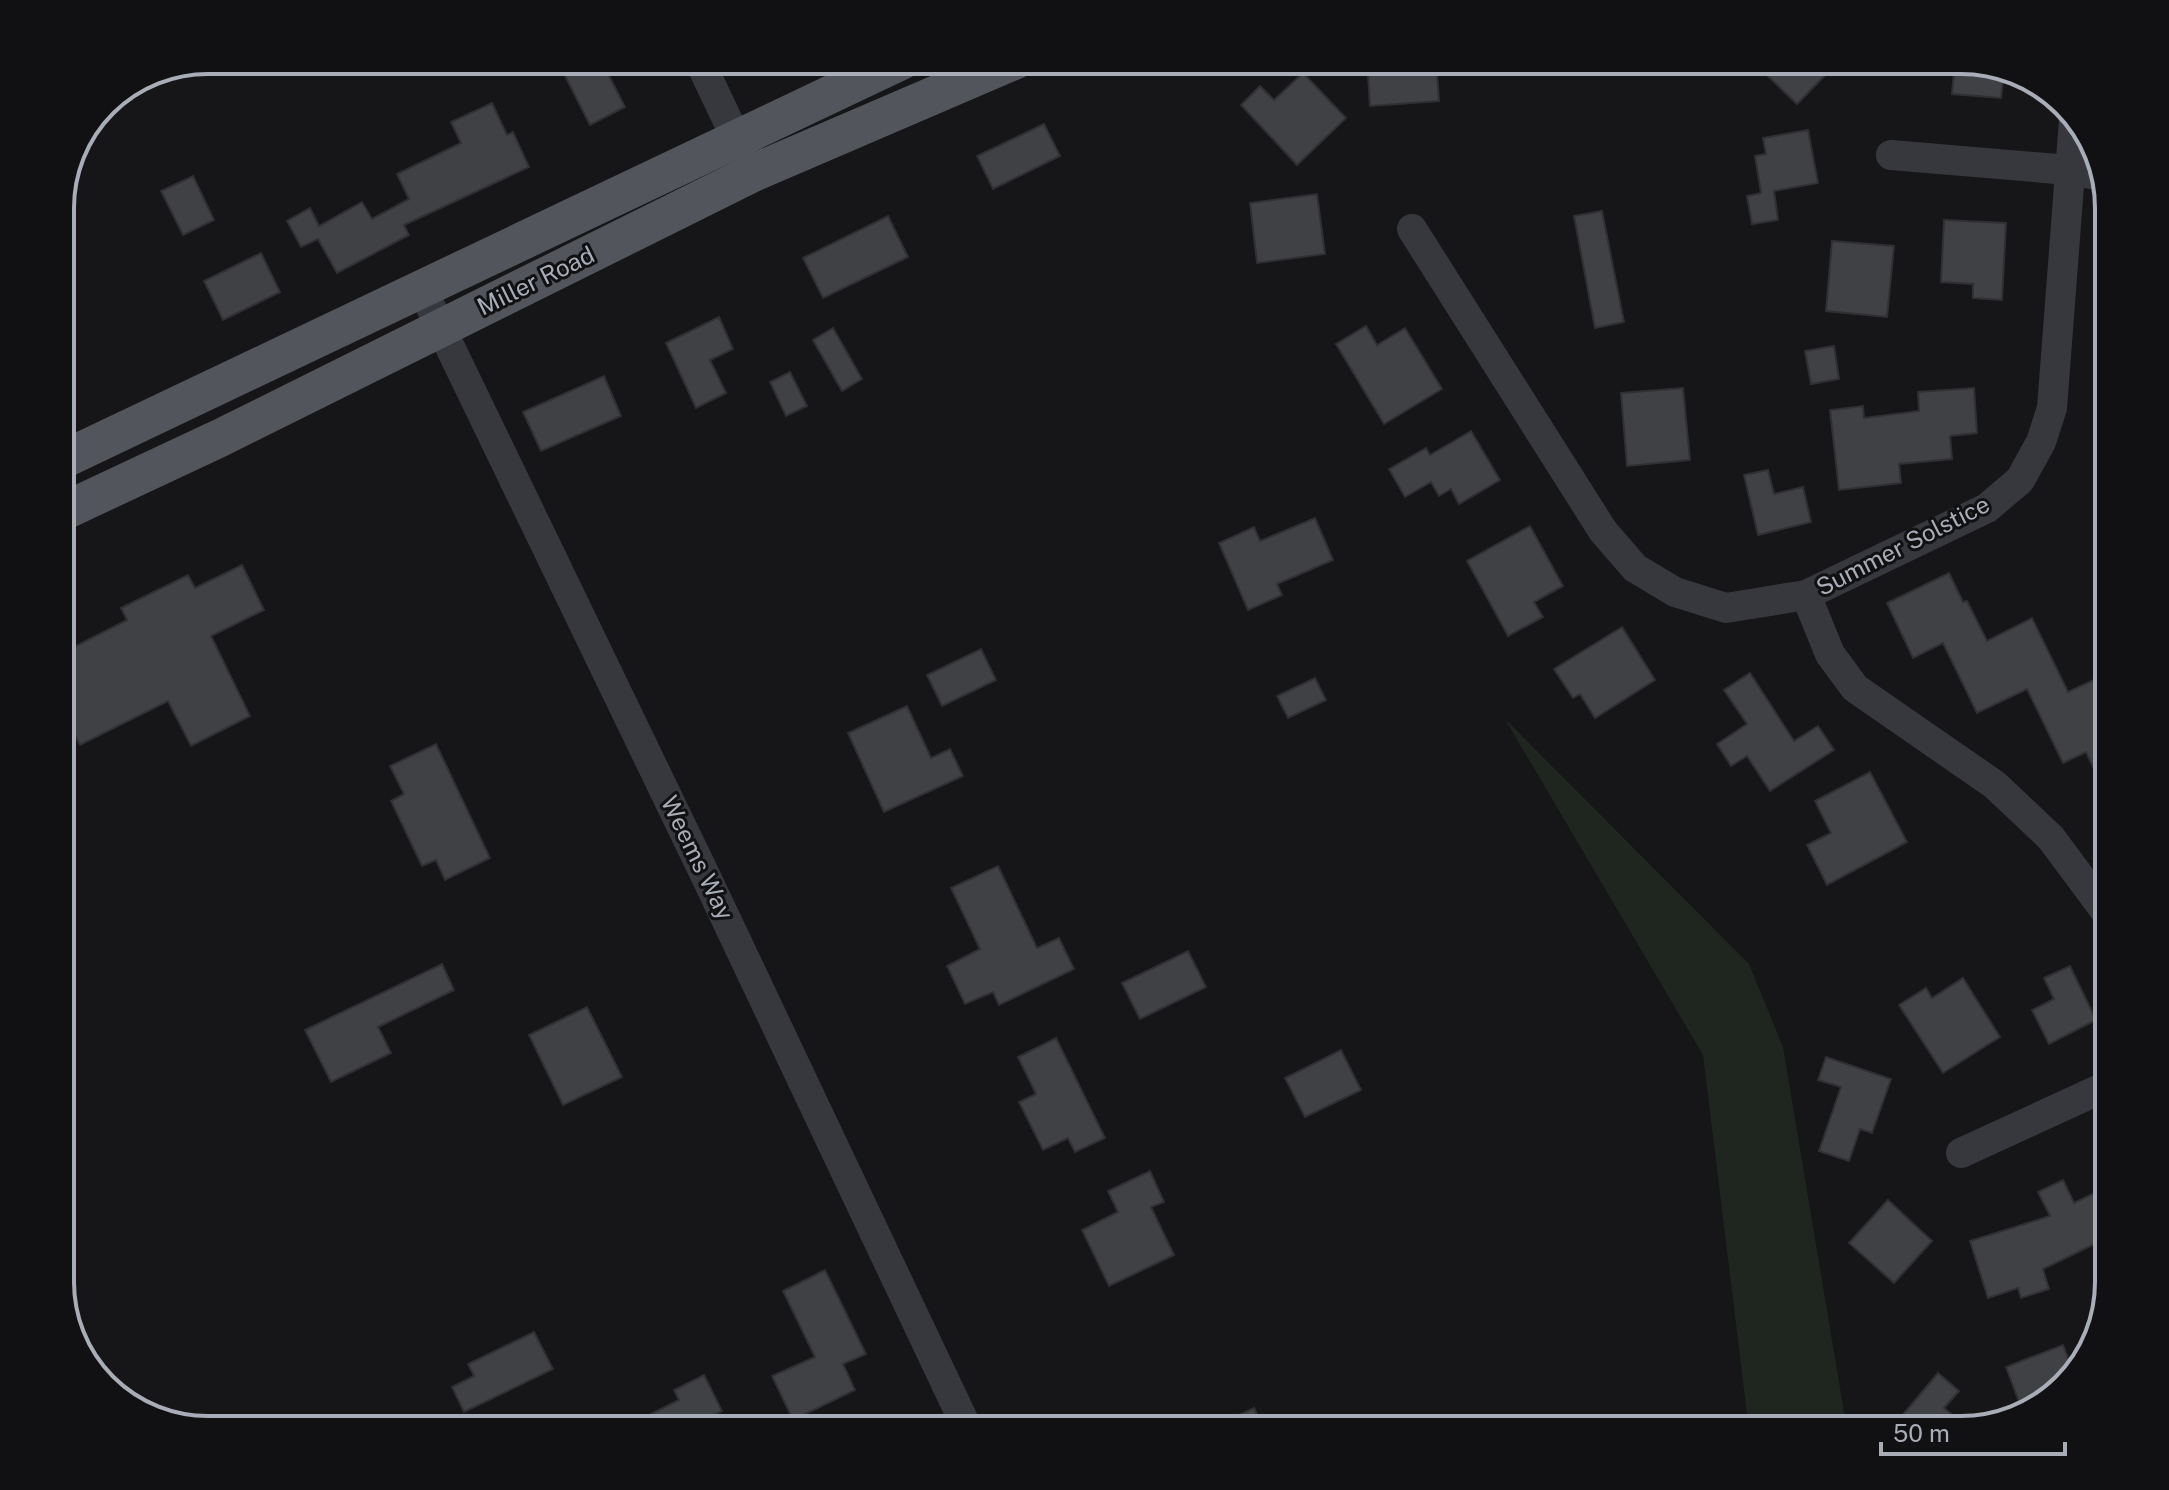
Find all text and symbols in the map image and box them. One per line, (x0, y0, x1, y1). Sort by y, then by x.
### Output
street label: Miller Road (473, 240, 599, 320)
street label: Summer Solstice (1811, 489, 1994, 601)
street label: Weems Way (656, 791, 740, 924)
scale bar (1881, 1406, 2065, 1456)
text: 50 m (1893, 1419, 1950, 1447)

